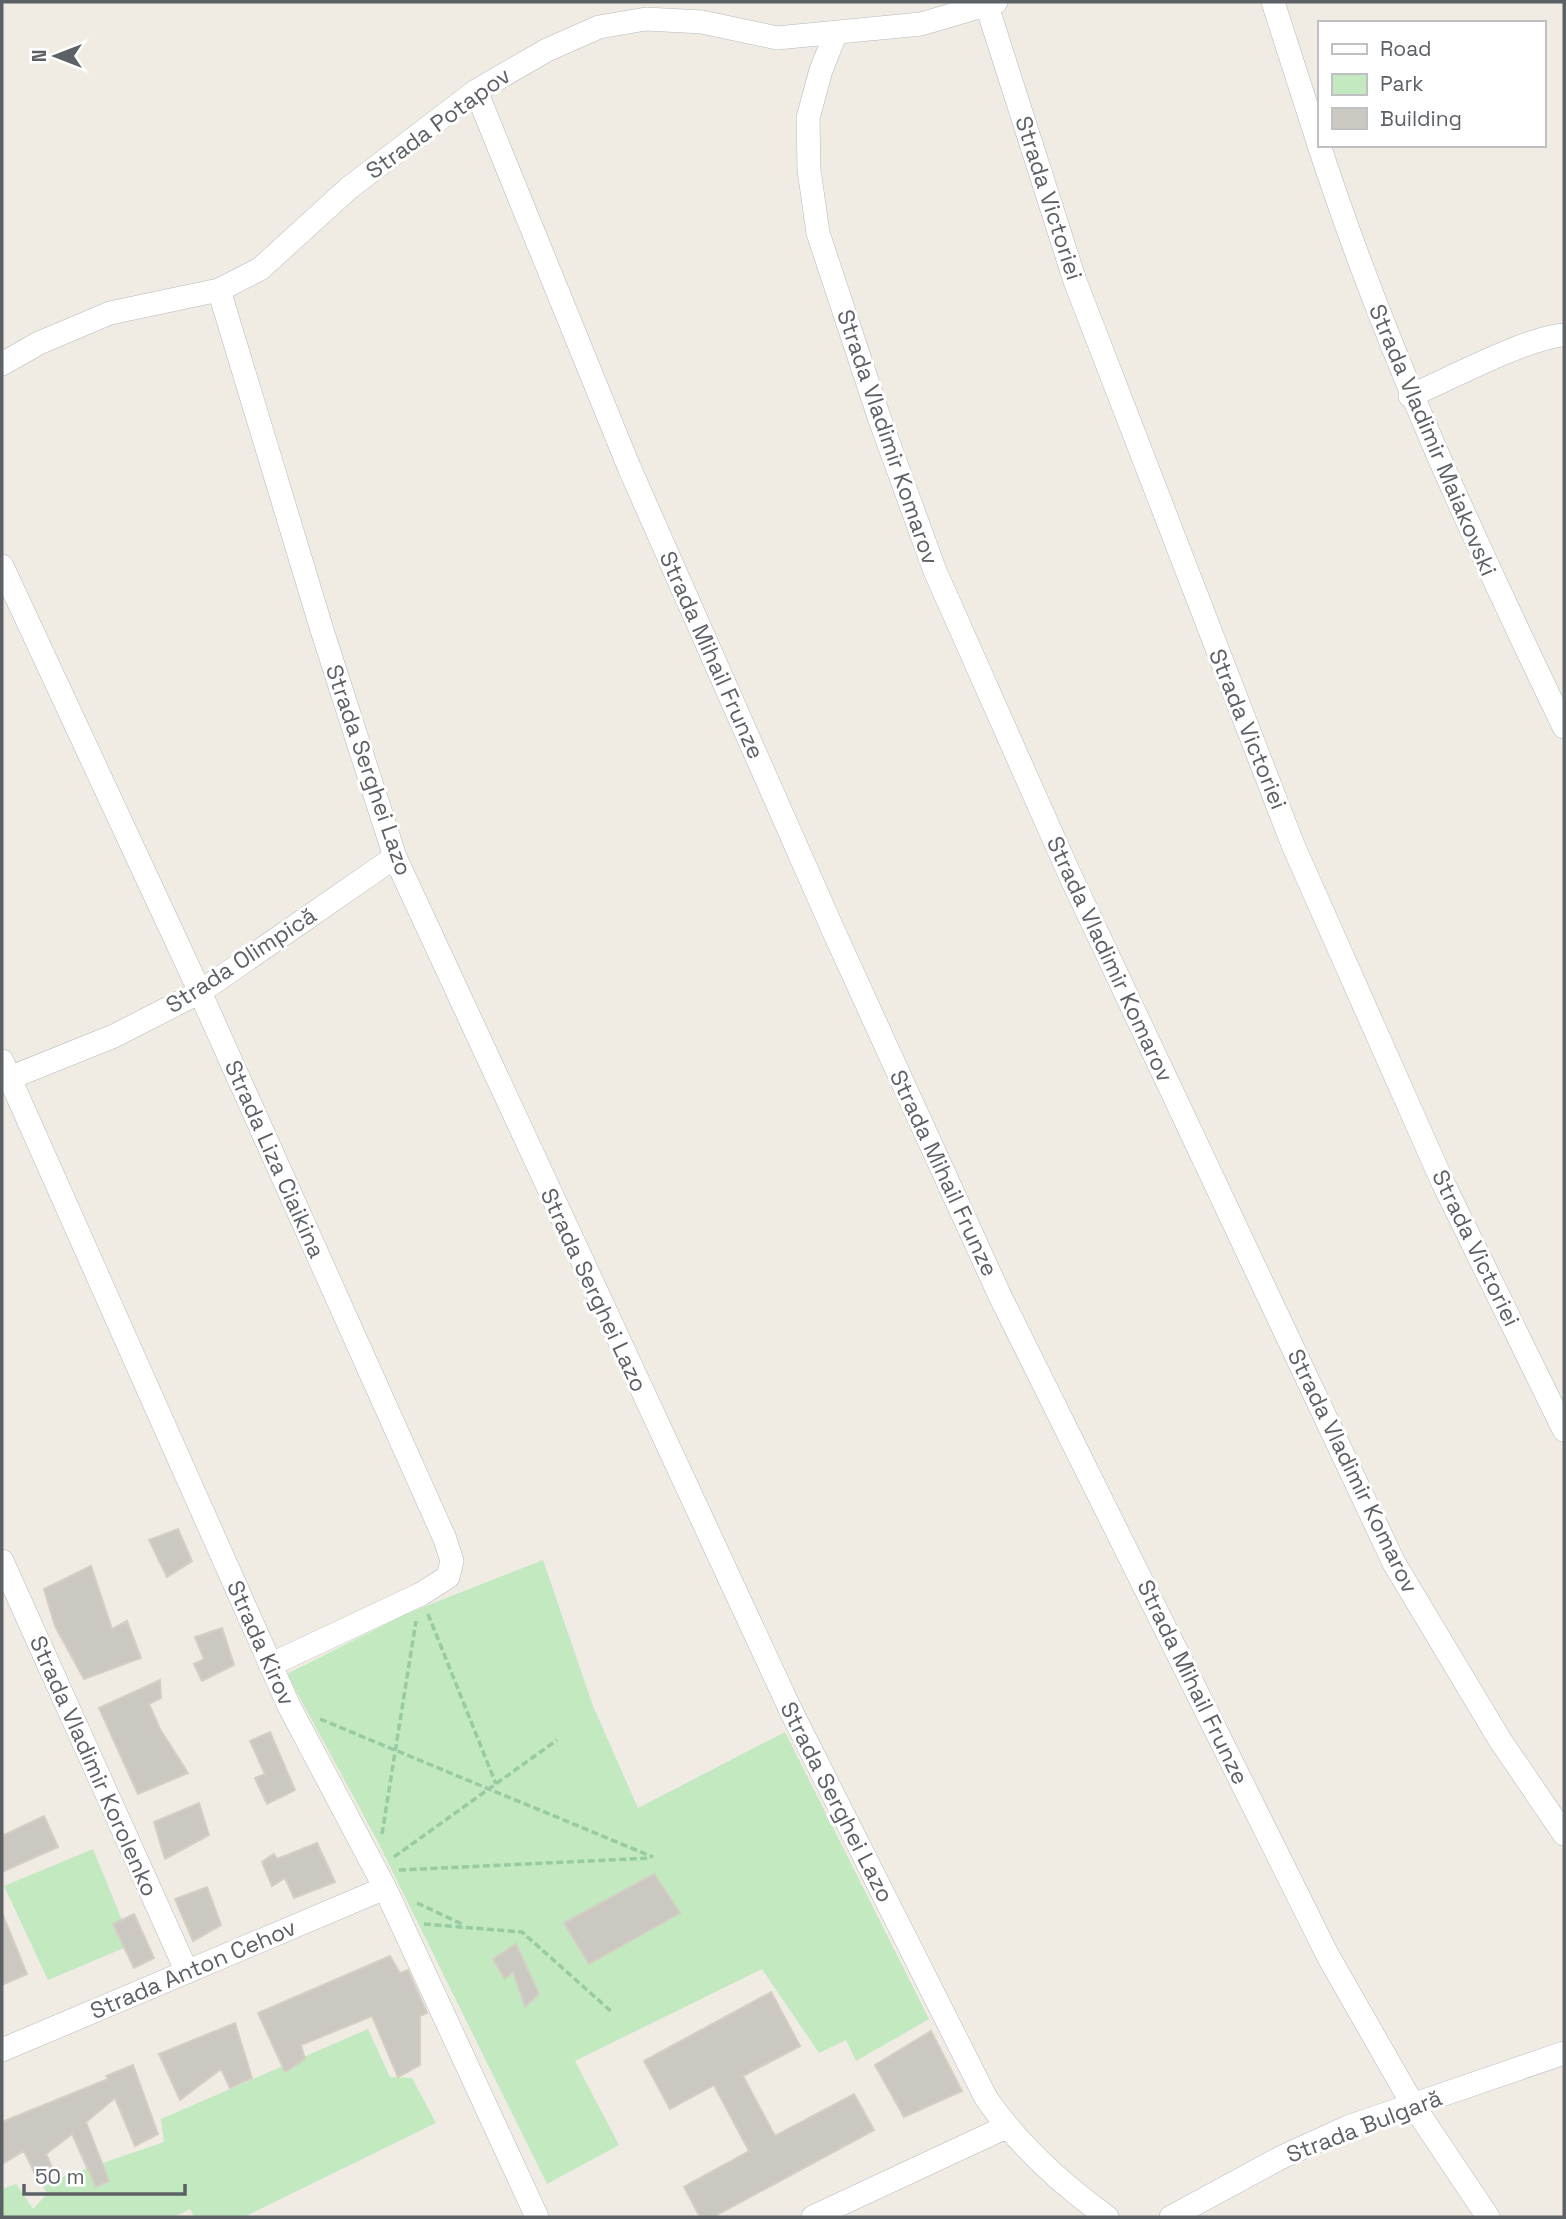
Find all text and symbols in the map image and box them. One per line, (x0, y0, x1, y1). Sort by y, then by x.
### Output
north arrow (21, 21, 91, 91)
legend (1318, 21, 1545, 147)
text: Road (1380, 35, 1432, 62)
text: N (27, 50, 52, 62)
street label: Strada Potapov (360, 60, 516, 186)
text: Park (1380, 70, 1424, 97)
text: Building (1380, 105, 1462, 132)
street label: Strada Victoriei (1008, 112, 1090, 284)
street label: Strada Vladimir Maiakovski (1362, 300, 1504, 580)
street label: Strada Vladimir Komarov (830, 305, 946, 569)
street label: Strada Mihail Frunze (653, 546, 771, 764)
street label: Strada Victoriei (1202, 644, 1294, 814)
street label: Strada Serghei Lazo (319, 660, 419, 880)
street label: Strada Vladimir Komarov (1040, 831, 1180, 1087)
street label: Strada Olimpică (160, 900, 322, 1020)
street label: Strada Liza Ciaikina (218, 1055, 332, 1263)
street label: Strada Mihail Frunze (883, 1065, 1005, 1281)
street label: Strada Victoriei (1425, 1165, 1527, 1331)
street label: Strada Serghei Lazo (534, 1183, 654, 1397)
street label: Strada Vladimir Komarov (1281, 1344, 1425, 1598)
street label: Strada Mihail Frunze (1130, 1575, 1256, 1789)
street label: Strada Kirov (220, 1576, 302, 1710)
street label: Strada Vladimir Korolenko (23, 1631, 165, 1901)
street label: Strada Serghei Lazo (773, 1697, 901, 1907)
street label: Strada Anton Cehov (86, 1912, 300, 2026)
street label: Strada Bulgară (1282, 2083, 1446, 2169)
scale bar (24, 2152, 186, 2196)
text: 50 m (35, 2163, 85, 2190)

